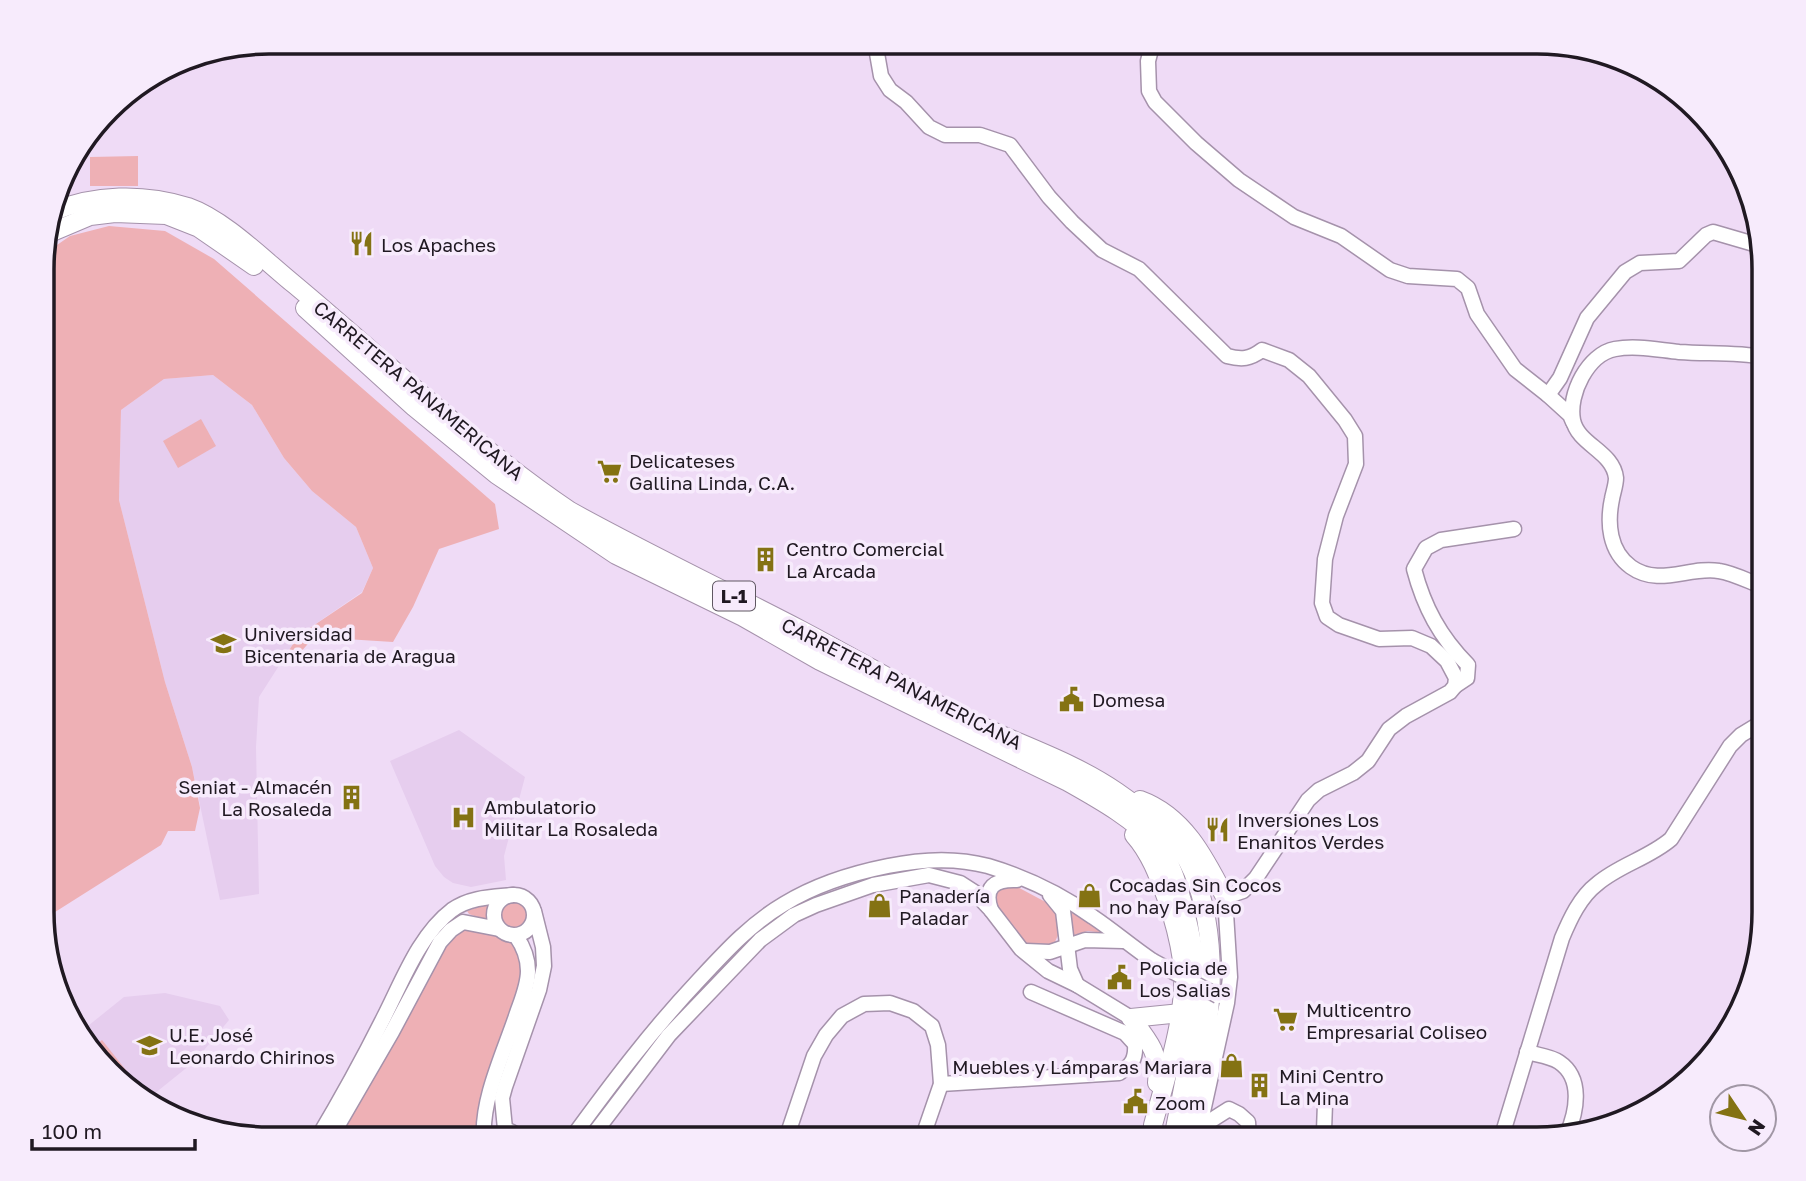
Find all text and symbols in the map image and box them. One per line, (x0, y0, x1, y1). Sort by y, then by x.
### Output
restaurant icon: Los Apaches (347, 230, 375, 258)
place label: Los Apaches (381, 233, 496, 256)
street label: CARRETERA PANAMERICANA (309, 295, 529, 485)
place label: Delicateses Gallina Linda, C.A. (629, 449, 795, 494)
supermarket icon: Delicateses Gallina Linda, C.A. (595, 457, 623, 485)
place label: Centro Comercial La Arcada (786, 537, 944, 582)
building icon: Centro Comercial La Arcada (752, 545, 780, 573)
road number: L-1 (713, 582, 755, 610)
street label: CARRETERA PANAMERICANA (778, 612, 1026, 754)
place label: Universidad Bicentenaria de Aragua (244, 622, 456, 667)
school or university icon: Universidad Bicentenaria de Aragua (210, 630, 238, 658)
public building icon: Domesa (1058, 685, 1086, 713)
place label: Domesa (1092, 688, 1165, 711)
place label: Seniat - Almacén La Rosaleda (178, 775, 332, 820)
building icon: Seniat - Almacén La Rosaleda (338, 783, 366, 811)
place label: Ambulatorio Militar La Rosaleda (484, 795, 658, 840)
hospital icon: Ambulatorio Militar La Rosaleda (450, 803, 478, 831)
place label: Inversiones Los Enanitos Verdes (1237, 808, 1384, 853)
restaurant icon: Inversiones Los Enanitos Verdes (1203, 816, 1231, 844)
place label: Cocadas Sin Cocos no hay Paraíso (1109, 873, 1281, 918)
shop icon: Cocadas Sin Cocos no hay Paraíso (1075, 881, 1103, 909)
place label: Panadería Paladar (899, 884, 990, 929)
shop icon: Panadería Paladar (865, 892, 893, 920)
place label: Policia de Los Salias (1139, 956, 1231, 1001)
public building icon: Policia de Los Salias (1105, 964, 1133, 992)
place label: Multicentro Empresarial Coliseo (1306, 998, 1487, 1043)
supermarket icon: Multicentro Empresarial Coliseo (1272, 1006, 1300, 1034)
place label: U.E. José Leonardo Chirinos (169, 1023, 335, 1068)
school or university icon: U.E. José Leonardo Chirinos (135, 1031, 163, 1059)
shop icon: Muebles y Lámparas Mariara (1218, 1052, 1246, 1080)
place label: Muebles y Lámparas Mariara (952, 1055, 1212, 1078)
place label: Mini Centro La Mina (1279, 1064, 1384, 1109)
building icon: Mini Centro La Mina (1245, 1072, 1273, 1100)
north arrow (1708, 1083, 1778, 1153)
public building icon: Zoom (1121, 1088, 1149, 1116)
place label: Zoom (1155, 1091, 1206, 1114)
scale bar (32, 1108, 194, 1152)
text: N (1744, 1116, 1771, 1141)
text: 100 m (42, 1118, 102, 1144)

